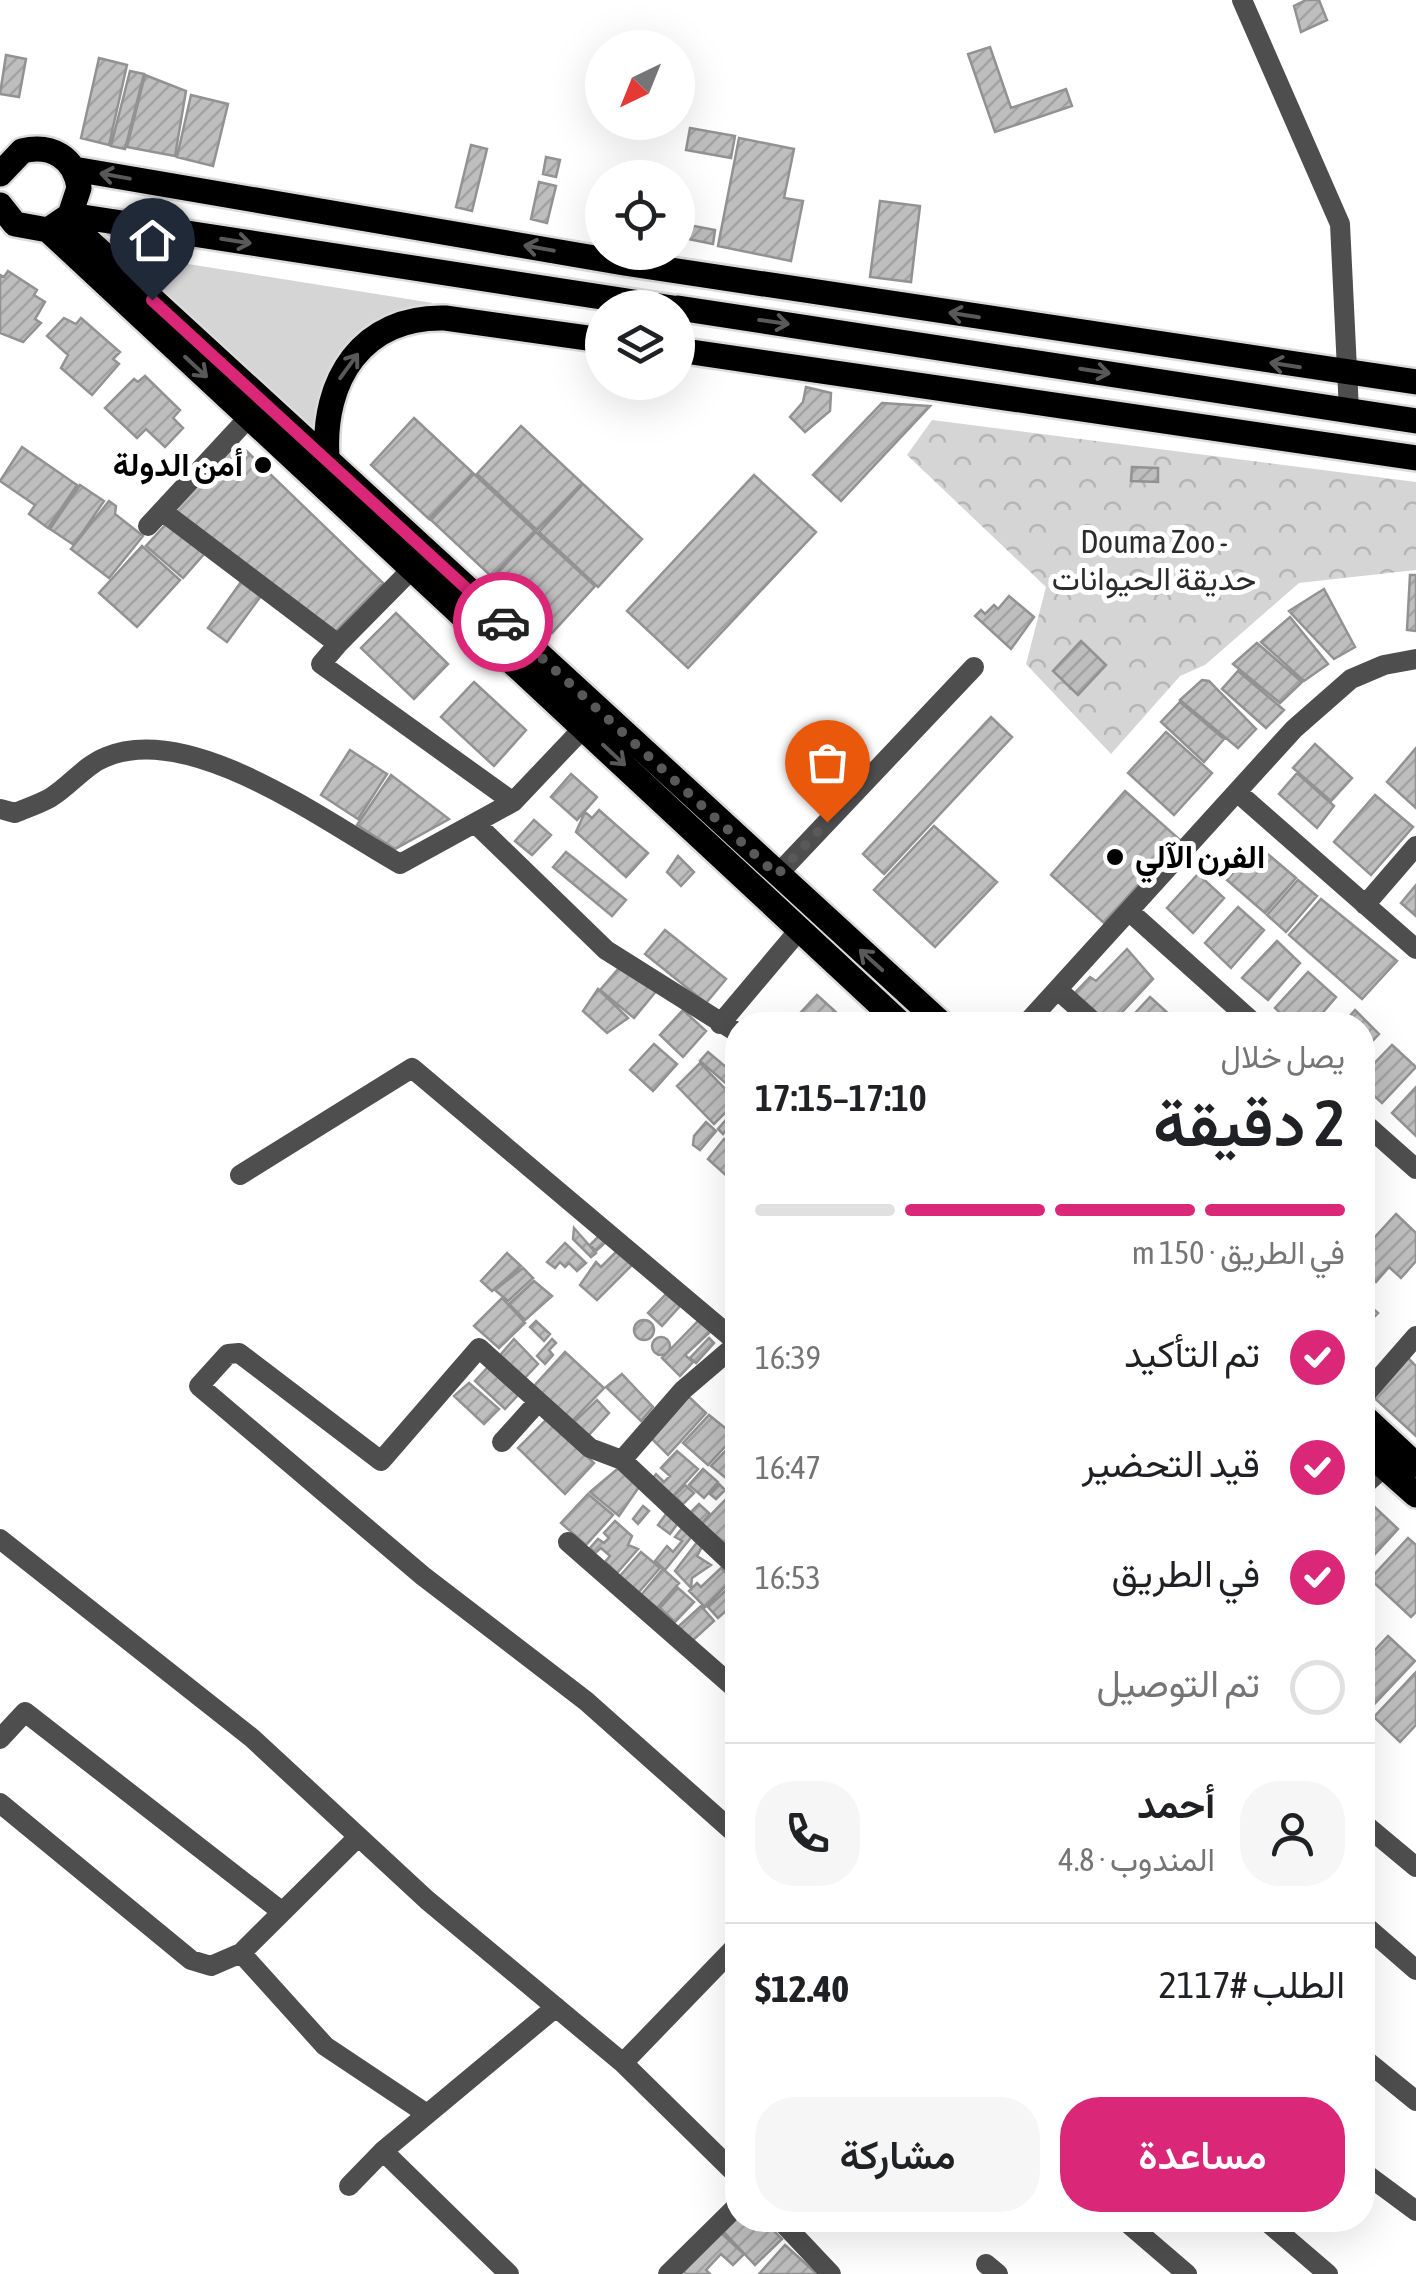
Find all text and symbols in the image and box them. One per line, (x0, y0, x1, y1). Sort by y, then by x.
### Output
north arrow (585, 30, 695, 140)
map controls (585, 30, 695, 400)
button: locate (585, 160, 695, 270)
one-way arrow (99, 166, 132, 185)
pin (110, 198, 195, 301)
icon: home (125, 213, 180, 268)
one-way arrow (219, 233, 252, 251)
one-way arrow (523, 238, 556, 257)
button: layers (585, 290, 695, 400)
one-way arrow (948, 305, 980, 323)
one-way arrow (757, 313, 790, 331)
one-way arrow (338, 353, 359, 380)
one-way arrow (183, 355, 208, 378)
one-way arrow (1269, 355, 1301, 373)
one-way arrow (1079, 362, 1111, 381)
place label: أمن الدولة (113, 446, 243, 485)
marker: أمن الدولة (252, 454, 274, 476)
park label: Douma Zoo - حديقة الحيوانات (1052, 523, 1256, 599)
courier (453, 572, 553, 672)
icon: car (476, 595, 531, 650)
pin (785, 720, 870, 823)
icon: bag (800, 735, 855, 790)
one-way arrow (601, 742, 627, 766)
place label: الفرن الآلي (1135, 838, 1265, 884)
marker: الفرن الآلي (1104, 846, 1126, 868)
one-way arrow (859, 948, 884, 971)
text: يصل خلال (1221, 1038, 1345, 1075)
text: 17:10–17:15 (755, 1076, 927, 1119)
text: 2 دقيقة (1153, 1085, 1345, 1160)
text: في الطريق · 150 m (1132, 1234, 1345, 1271)
icon: check (1290, 1330, 1345, 1385)
text: تم التأكيد (1124, 1332, 1260, 1375)
text: 16:39 (755, 1339, 821, 1376)
icon: check (1290, 1440, 1345, 1495)
text: قيد التحضير (1082, 1442, 1260, 1485)
text: 16:47 (755, 1449, 821, 1486)
icon: check (1290, 1550, 1345, 1605)
text: في الطريق (1112, 1552, 1260, 1595)
text: 16:53 (755, 1559, 821, 1596)
text: تم التوصيل (1096, 1662, 1260, 1705)
button: phone (755, 1781, 860, 1886)
button: person (1240, 1781, 1345, 1886)
text: أحمد (1137, 1783, 1215, 1826)
text: المندوب · 4.8 (1059, 1841, 1215, 1878)
text: الطلب #2117 (1159, 1963, 1345, 2006)
text: $12.40 (755, 1967, 849, 2010)
button: مشاركة (755, 2097, 1040, 2212)
button: مساعدة (1060, 2097, 1345, 2212)

